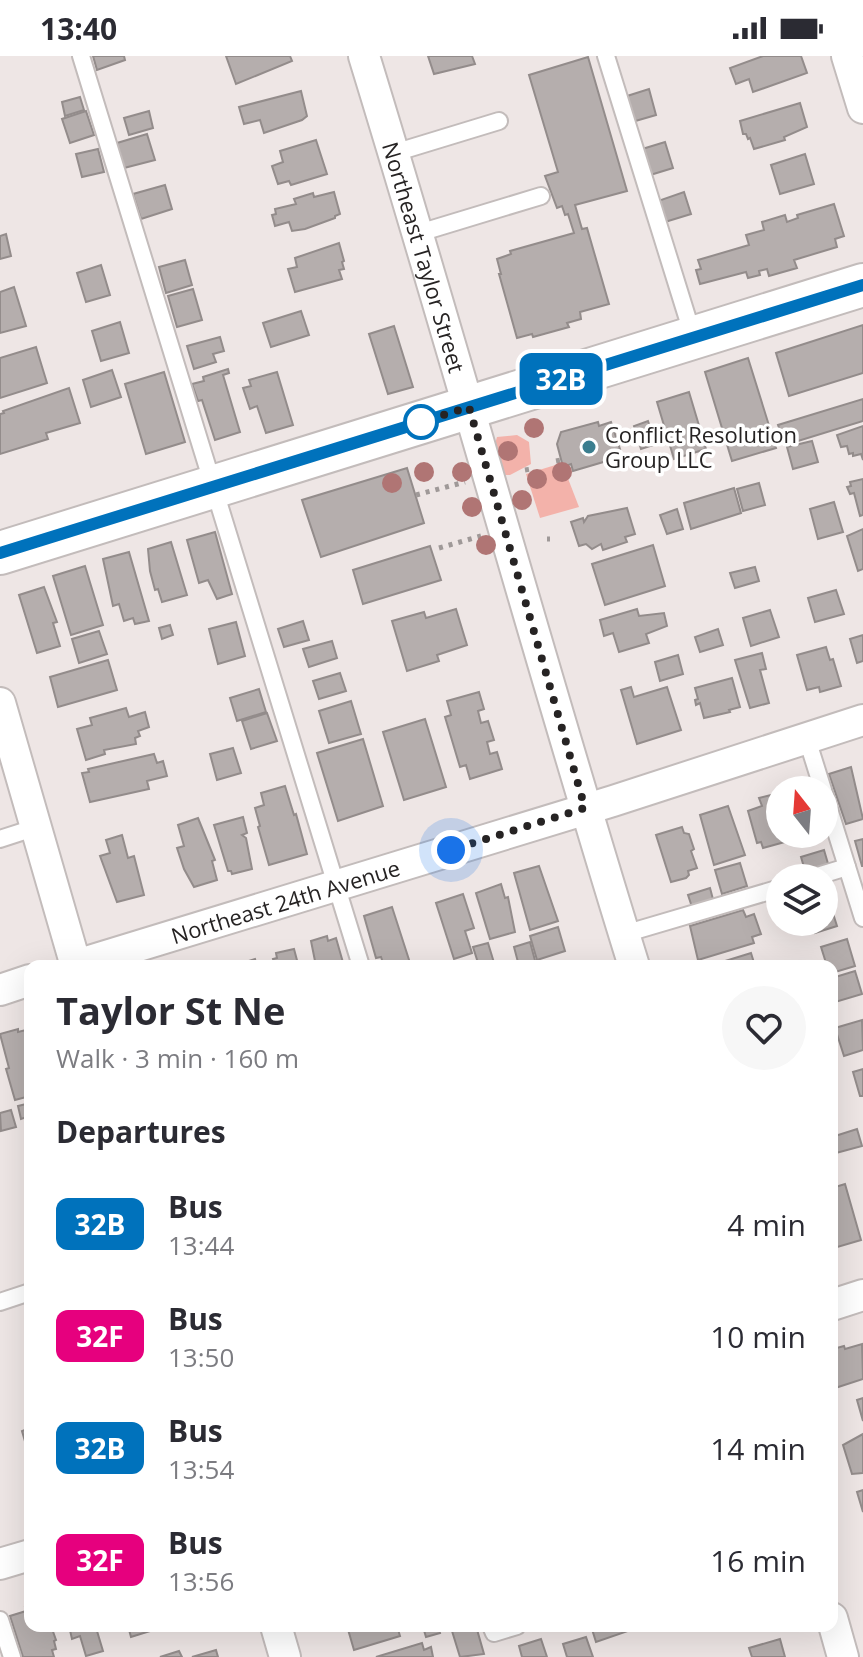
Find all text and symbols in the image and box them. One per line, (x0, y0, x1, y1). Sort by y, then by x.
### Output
text: 13:40 (40, 8, 117, 49)
street label: Northeast Taylor Street (376, 138, 473, 376)
line badge: 32B (515, 353, 607, 405)
text: 32B (536, 360, 586, 398)
unlabelled marker (404, 405, 438, 439)
place label: Conflict Resolution Group LLC (605, 419, 797, 474)
marker: Conflict Resolution Group LLC (580, 438, 598, 456)
north arrow (766, 776, 838, 848)
map controls (766, 776, 838, 936)
your location (431, 830, 471, 870)
street label: Northeast 24th Avenue (167, 852, 403, 950)
button: layers (766, 864, 838, 936)
text: Taylor St Ne (56, 984, 285, 1036)
button: heart (722, 986, 806, 1070)
text: Walk · 3 min · 160 m (56, 1040, 299, 1076)
text: Departures (56, 1111, 226, 1152)
text: Bus (168, 1186, 223, 1227)
text: 4 min (727, 1204, 806, 1245)
text: 32B (75, 1205, 125, 1243)
text: 13:44 (168, 1227, 234, 1263)
text: Bus (168, 1298, 223, 1339)
text: 10 min (710, 1316, 806, 1357)
text: 32F (76, 1317, 124, 1355)
text: 13:50 (168, 1339, 234, 1375)
text: Bus (168, 1410, 223, 1451)
text: 14 min (710, 1428, 806, 1469)
text: 32B (75, 1429, 125, 1467)
text: 13:54 (168, 1451, 234, 1487)
text: Bus (168, 1522, 223, 1563)
text: 16 min (710, 1540, 806, 1581)
text: 32F (76, 1541, 124, 1579)
text: 13:56 (168, 1563, 234, 1599)

